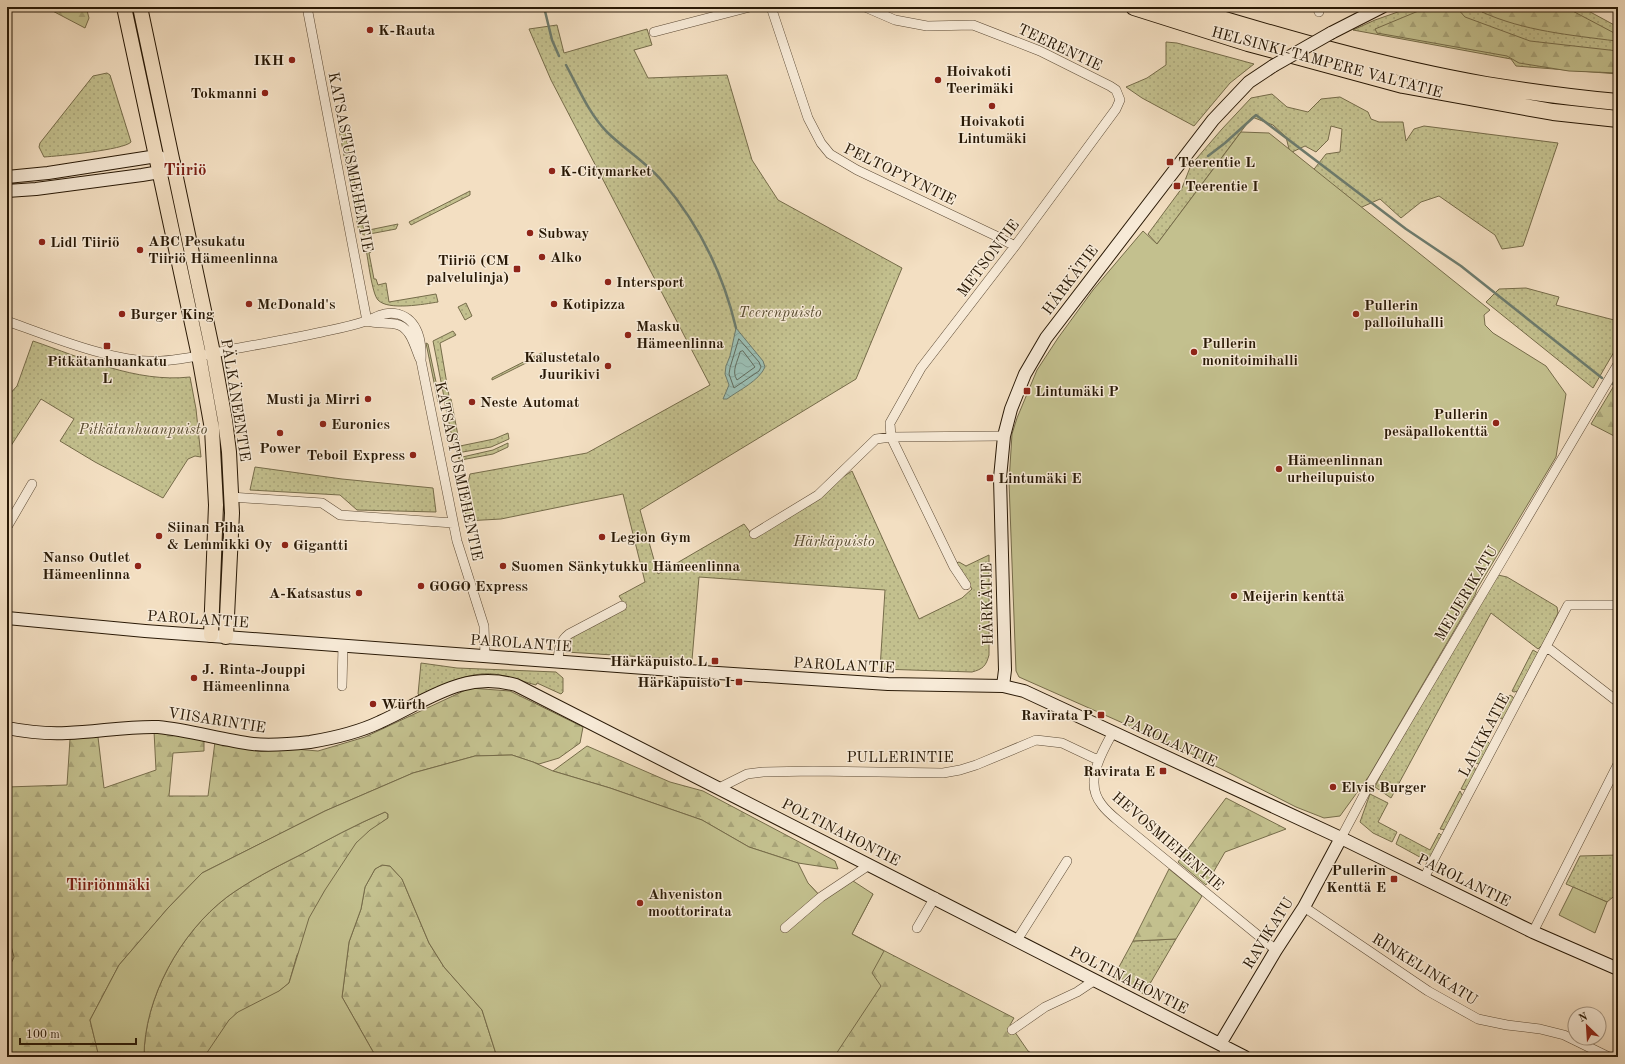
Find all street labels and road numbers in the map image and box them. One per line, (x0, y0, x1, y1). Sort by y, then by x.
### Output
street label: TEERENTIE (1015, 22, 1104, 74)
street label: HELSINKI-TAMPERE VALTATIE (1209, 25, 1444, 102)
street label: KATSASTUSMIEHENTIE (325, 71, 374, 254)
street label: PELTOPYYNTIE (841, 142, 958, 209)
street label: METSONTIE (956, 218, 1023, 300)
street label: HÄRKÄTIE (1038, 242, 1102, 318)
street label: PÄLKÄNEENTIE (217, 337, 255, 463)
street label: KATSASTUSMIEHENTIE (431, 380, 484, 562)
street label: MEIJERIKATU (1433, 543, 1502, 644)
street label: HÄRKÄTIE (977, 563, 997, 645)
street label: PAROLANTIE (147, 609, 249, 632)
street label: PAROLANTIE (470, 633, 572, 656)
street label: PAROLANTIE (793, 656, 895, 677)
street label: LAUKKATIE (1457, 692, 1513, 780)
street label: VIISARINTIE (167, 706, 267, 737)
street label: PAROLANTIE (1120, 714, 1219, 771)
street label: PULLERINTIE (846, 751, 954, 766)
street label: HEVOSMIEHENTIE (1108, 790, 1226, 894)
street label: POLTINAHONTIE (779, 797, 902, 870)
street label: PAROLANTIE (1414, 852, 1512, 910)
street label: RAVIKATU (1241, 895, 1297, 972)
street label: RINKELINKATU (1369, 932, 1480, 1009)
street label: POLTINAHONTIE (1067, 945, 1190, 1018)

